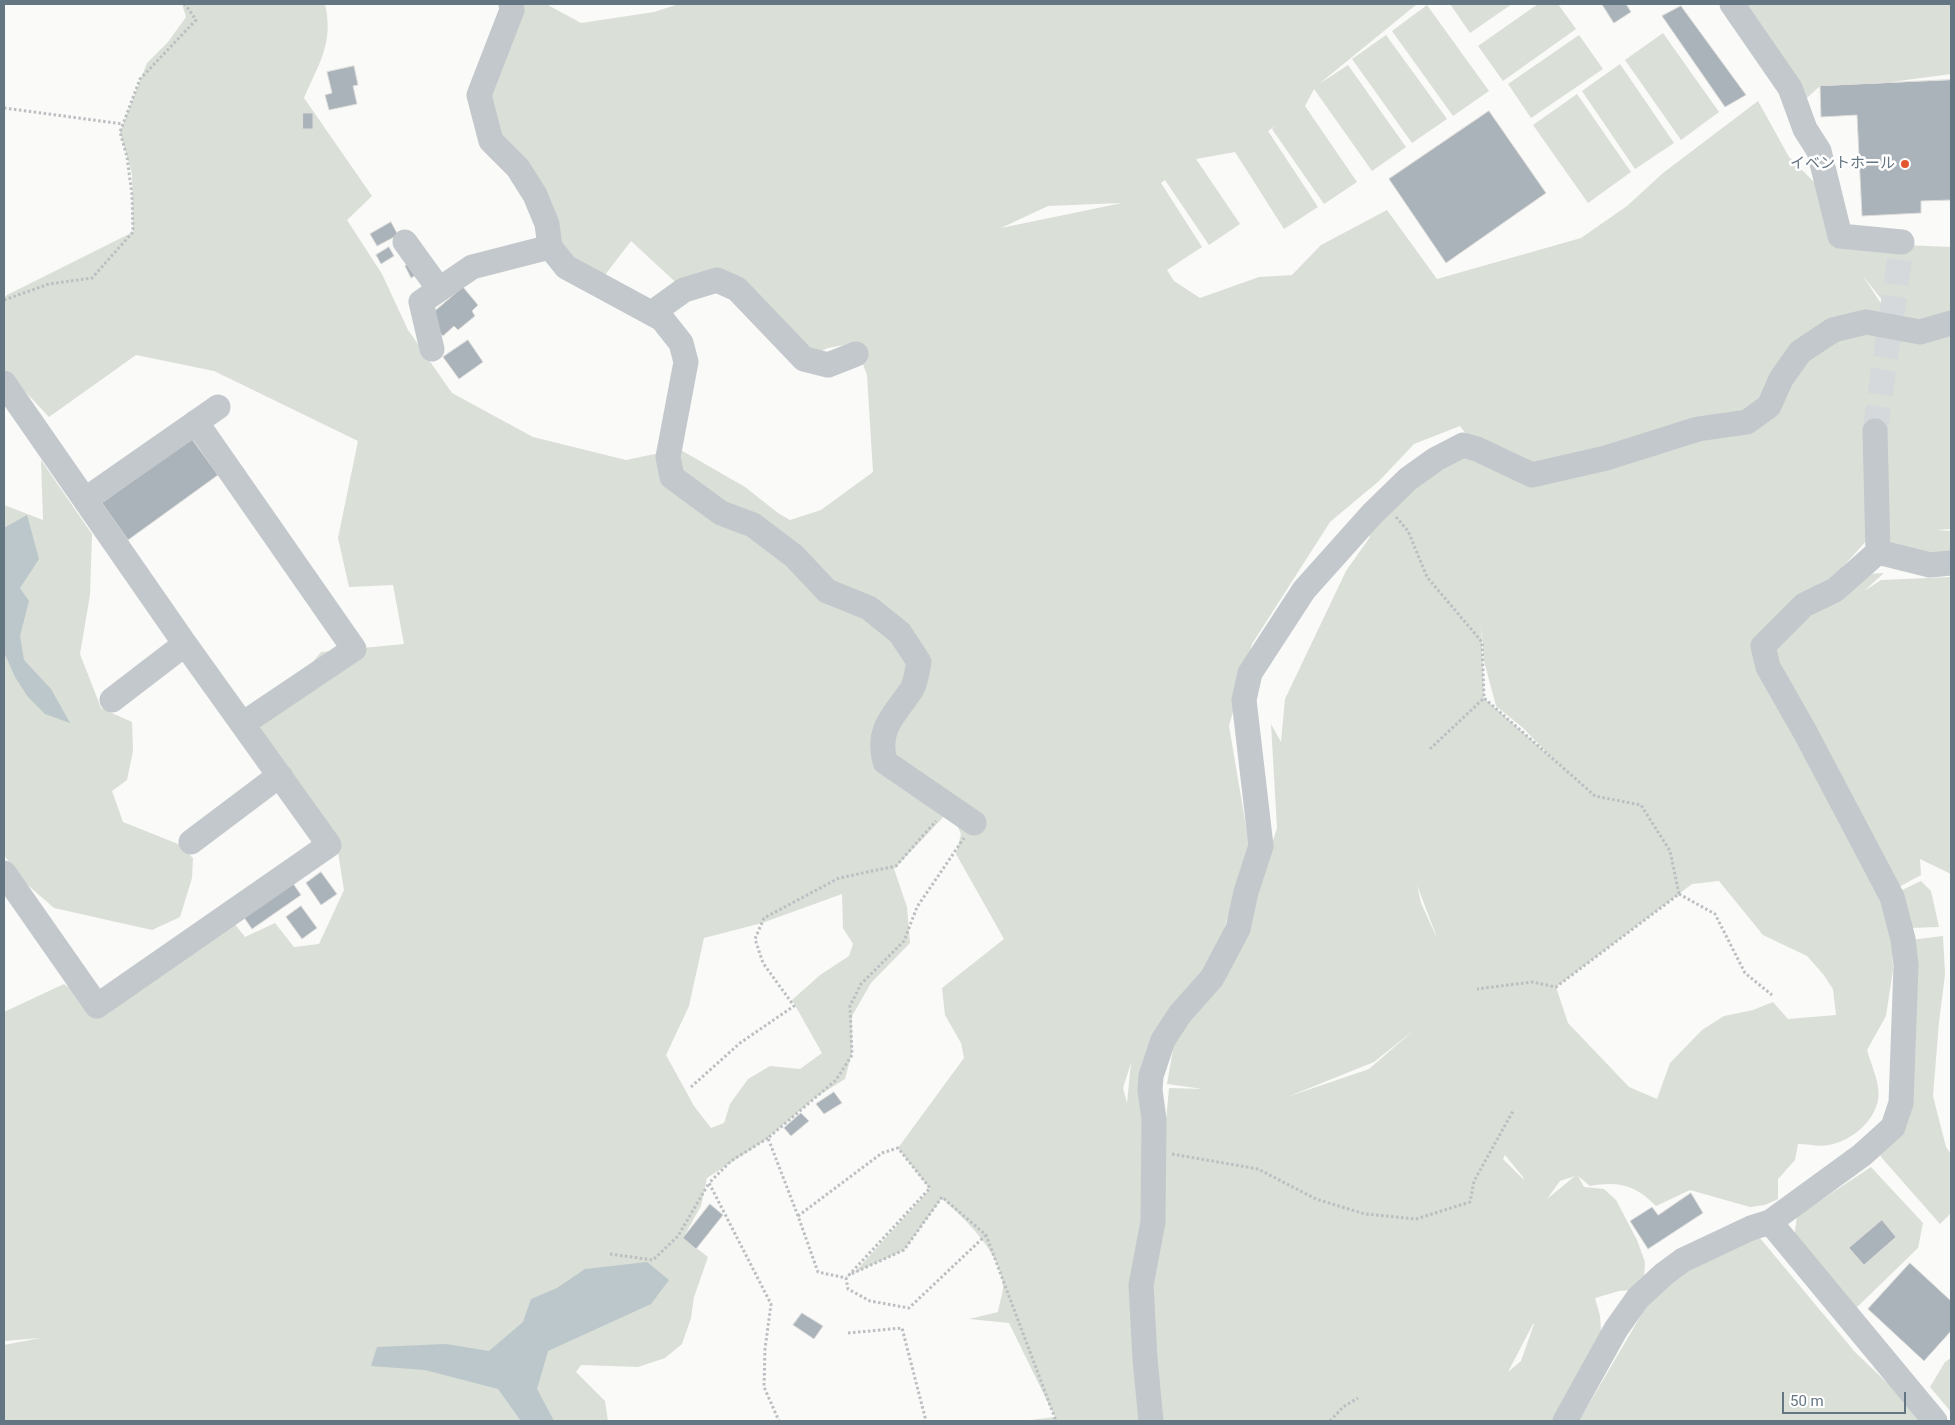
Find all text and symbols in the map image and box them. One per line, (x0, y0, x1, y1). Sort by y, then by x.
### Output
place label: イベントホール (1790, 155, 1895, 173)
marker: イベントホール (1899, 158, 1911, 170)
scale bar (1785, 1382, 1909, 1414)
text: 50 m (1790, 1392, 1824, 1410)

